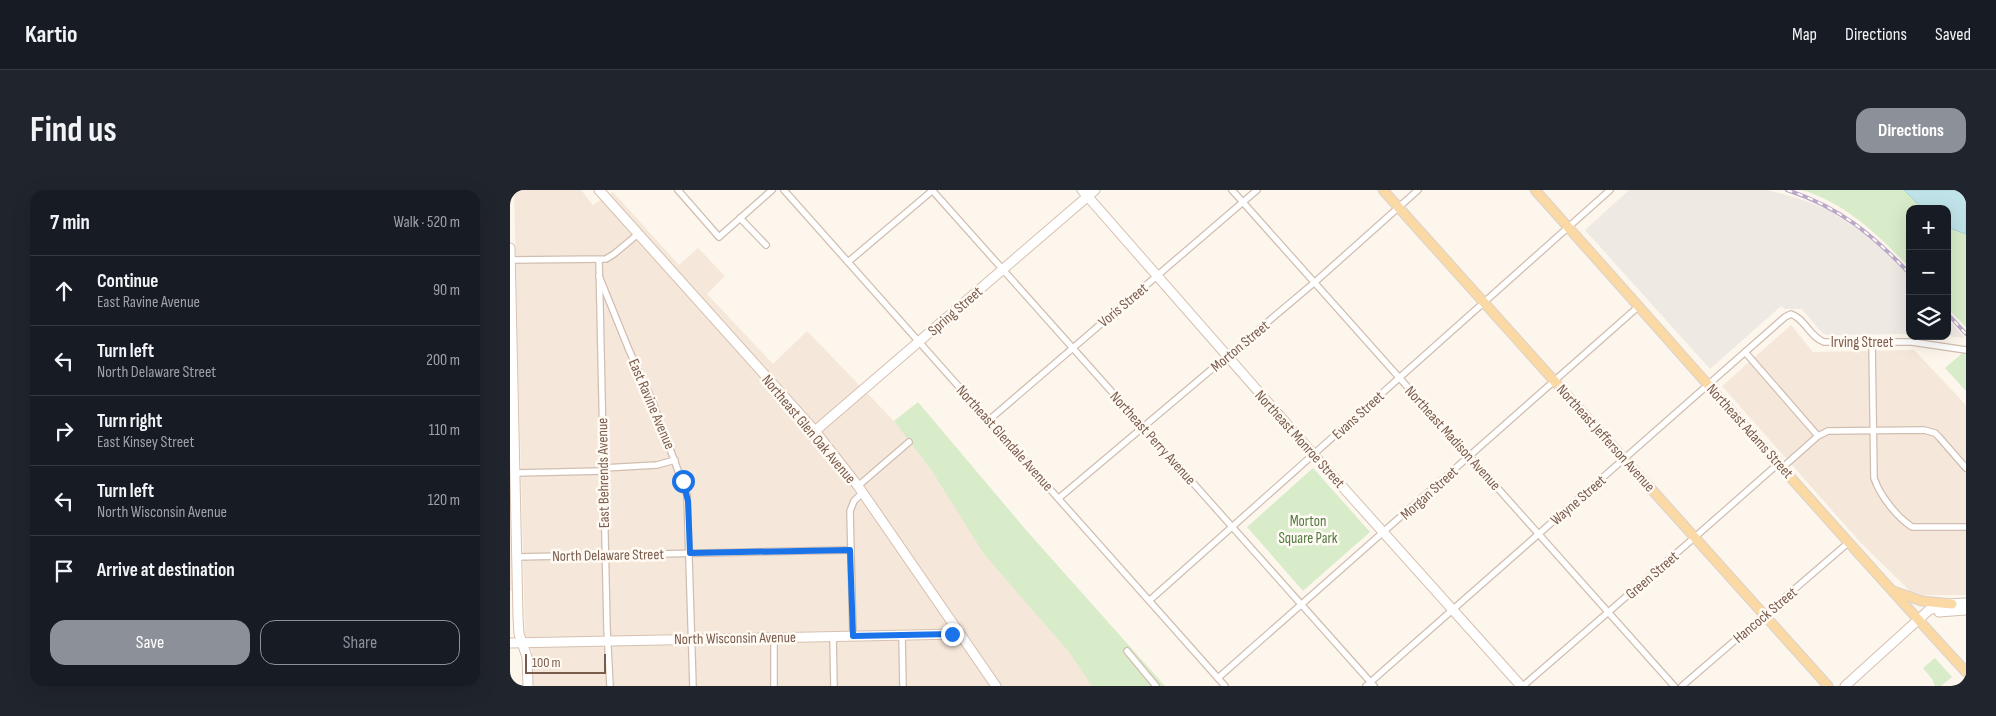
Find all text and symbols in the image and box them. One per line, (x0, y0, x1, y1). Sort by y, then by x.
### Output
text: Kartio (25, 20, 77, 49)
text: Map (1792, 24, 1817, 45)
text: Directions (1845, 24, 1907, 45)
text: Saved (1935, 24, 1971, 45)
button: Directions (1856, 108, 1966, 153)
text: Find us (30, 109, 117, 152)
map controls (1906, 205, 1951, 340)
button: + (1906, 205, 1951, 250)
text: 7 min (50, 210, 90, 235)
text: Walk · 520 m (394, 213, 460, 232)
button: − (1906, 250, 1951, 295)
text: Continue (97, 270, 158, 293)
icon: ahead (50, 277, 78, 305)
street label: Voris Street (1095, 279, 1152, 332)
text: 90 m (433, 281, 460, 300)
street label: Spring Street (924, 282, 987, 340)
text: East Ravine Avenue (97, 293, 200, 312)
button: layers (1906, 295, 1951, 340)
street label: Morton Street (1207, 316, 1274, 376)
street label: Irving Street (1831, 333, 1894, 352)
text: Turn left (97, 340, 154, 363)
icon: left (50, 347, 78, 375)
text: 200 m (426, 351, 460, 370)
street label: East Ravine Avenue (624, 356, 679, 452)
text: North Delaware Street (97, 363, 216, 382)
street label: Northeast Glen Oak Avenue (757, 371, 860, 488)
street label: Northeast Adams Street (1702, 380, 1797, 483)
street label: Northeast Glendale Avenue (952, 381, 1057, 495)
street label: Northeast Jefferson Avenue (1552, 381, 1659, 496)
street label: Northeast Madison Avenue (1401, 382, 1505, 495)
street label: Northeast Monroe Street (1251, 386, 1349, 493)
street label: Evans Street (1328, 387, 1389, 444)
street label: Northeast Perry Avenue (1106, 388, 1200, 489)
text: Turn right (97, 410, 162, 433)
icon: right (50, 417, 78, 445)
street label: East Behrends Avenue (593, 418, 614, 528)
text: 110 m (429, 421, 460, 440)
text: East Kinsey Street (97, 433, 194, 452)
street label: Morgan Street (1397, 462, 1462, 524)
route start (672, 470, 695, 493)
street label: Wayne Street (1547, 471, 1610, 530)
text: Turn left (97, 480, 154, 503)
icon: left (50, 487, 78, 515)
text: 120 m (428, 491, 460, 510)
text: North Wisconsin Avenue (97, 503, 227, 522)
park label: Morton Square Park (1278, 512, 1338, 548)
street label: North Delaware Street (552, 545, 664, 566)
street label: Green Street (1622, 547, 1683, 604)
icon: arrive (50, 557, 78, 585)
text: Arrive at destination (97, 559, 235, 582)
street label: Hancock Street (1729, 583, 1802, 648)
button: Save (50, 620, 250, 665)
button: Share (260, 620, 460, 665)
route end (941, 623, 964, 646)
street label: North Wisconsin Avenue (674, 628, 796, 649)
scale bar (525, 651, 606, 674)
text: 100 m (532, 654, 561, 671)

